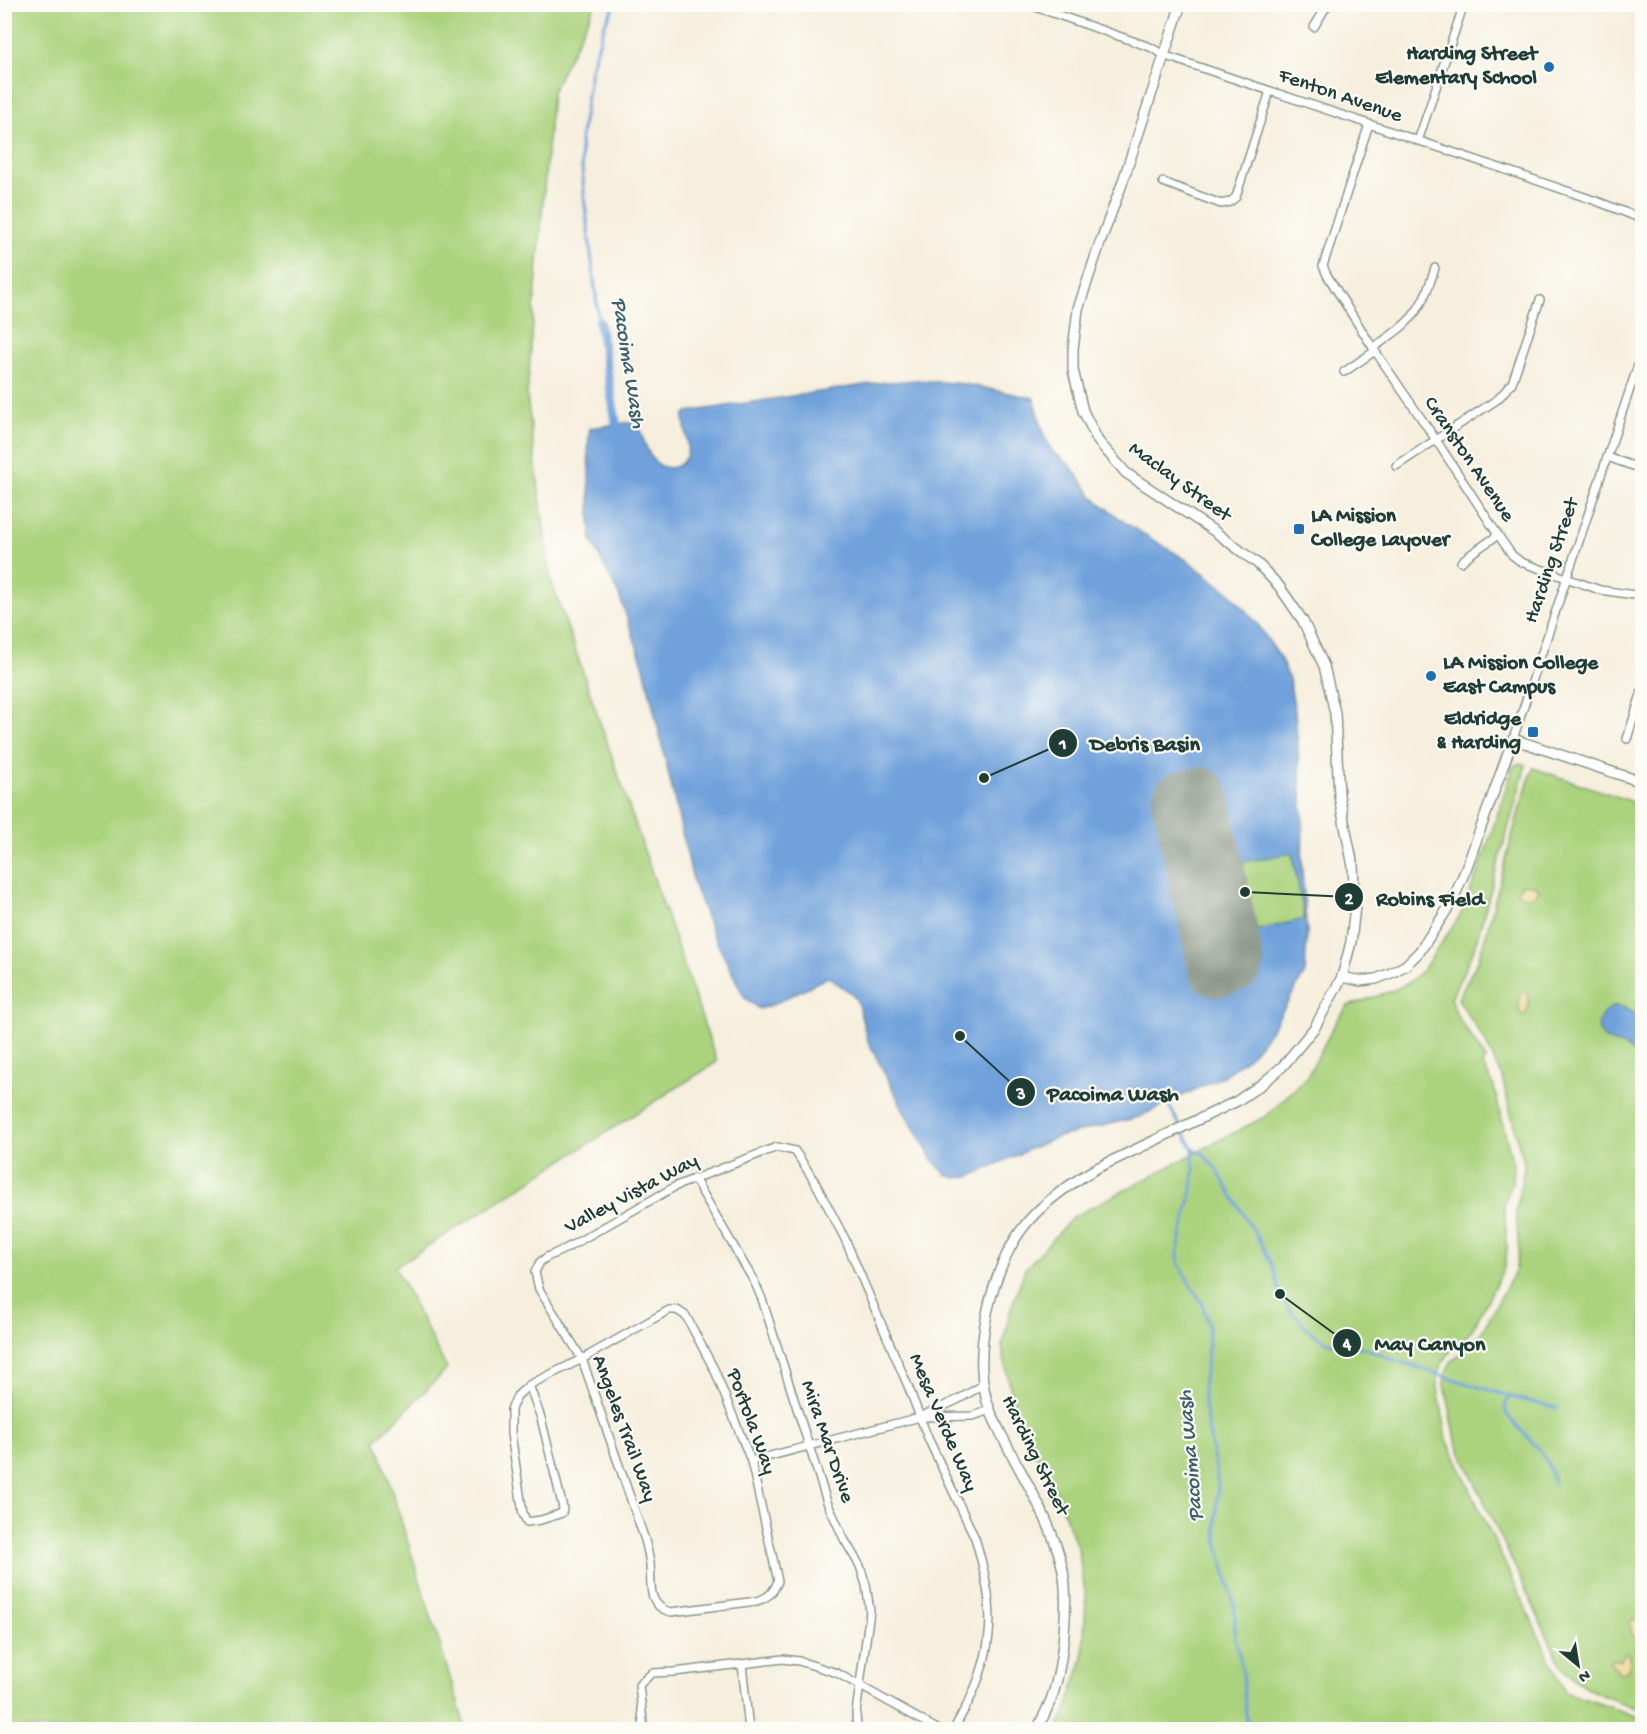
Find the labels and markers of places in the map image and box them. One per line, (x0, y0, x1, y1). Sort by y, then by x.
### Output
place label: Harding Street Elementary School (1375, 43, 1539, 92)
marker: Harding Street Elementary School (1542, 60, 1556, 74)
place label: LA Mission College Layover (1310, 505, 1452, 554)
marker: LA Mission College Layover (1292, 522, 1306, 536)
place label: LA Mission College East Campus (1443, 652, 1599, 701)
marker: LA Mission College East Campus (1424, 669, 1438, 683)
place label: Eldridge & Harding (1436, 708, 1522, 757)
callout: Debris Basin (1048, 723, 1212, 763)
marker: Eldridge & Harding (1526, 725, 1540, 739)
callout: Robins Field (1334, 877, 1497, 917)
callout: Pacoima Wash (1006, 1072, 1191, 1112)
callout: May Canyon (1332, 1323, 1497, 1363)

